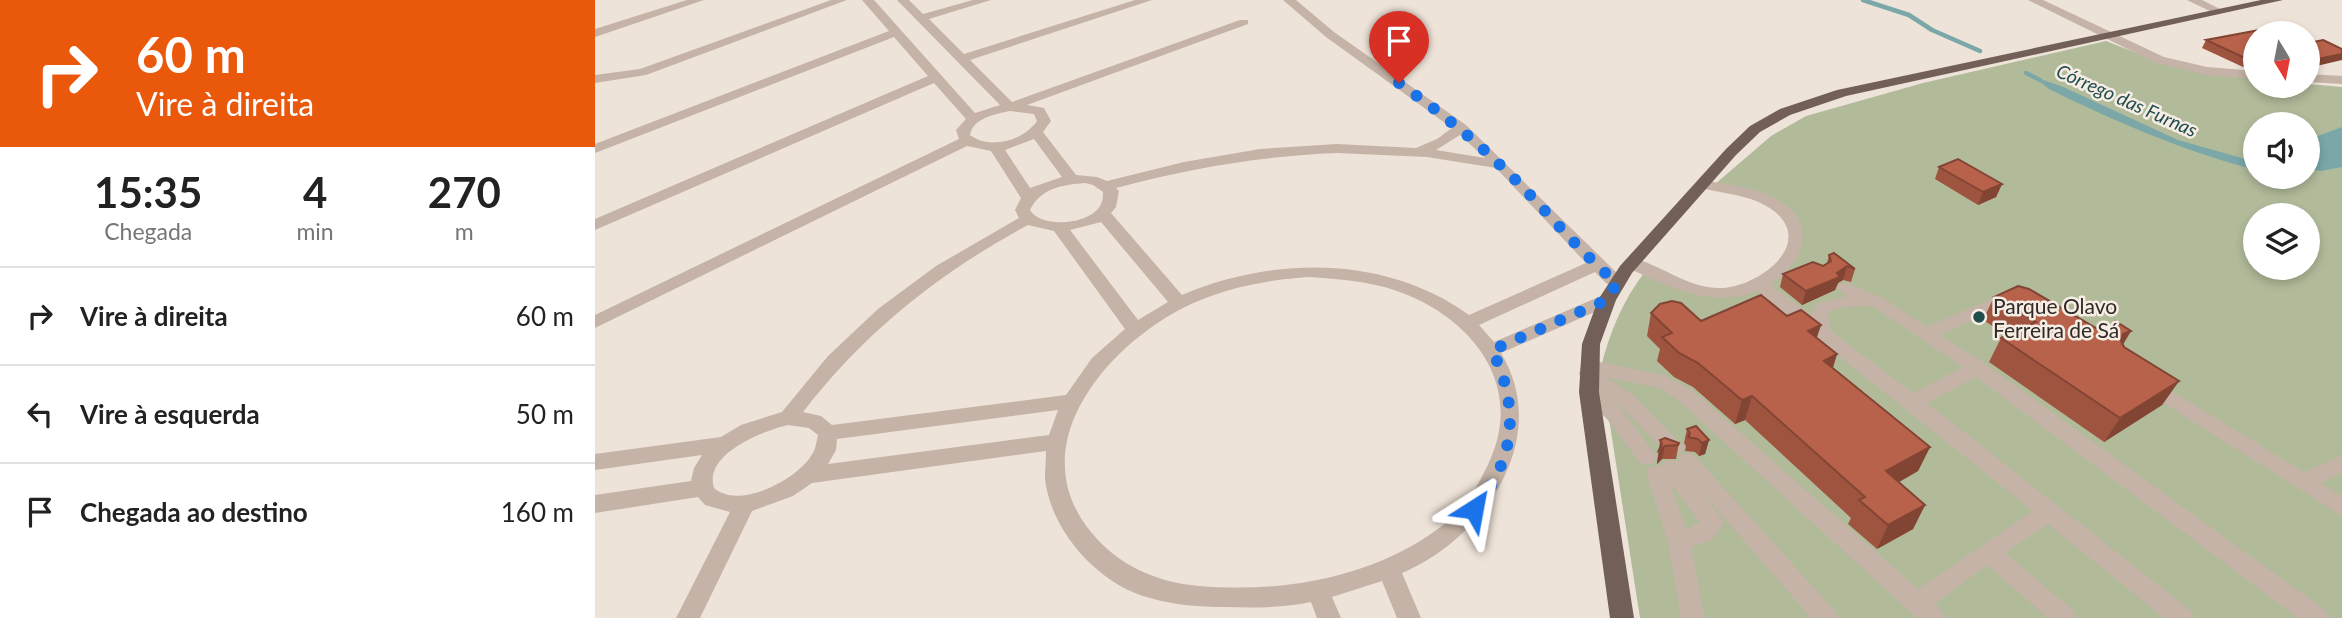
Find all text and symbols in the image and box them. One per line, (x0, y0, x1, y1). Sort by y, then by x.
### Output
pin (1369, 11, 1429, 83)
north arrow (2243, 21, 2321, 98)
map controls (2243, 21, 2320, 280)
icon: arrive (1380, 22, 1418, 60)
text: 60 m (136, 25, 246, 83)
icon: right (21, 28, 112, 119)
water label: Córrego das Furnas (2053, 59, 2201, 141)
text: Vire à direita (136, 84, 314, 123)
button: sound (2243, 112, 2320, 189)
text: 15:35 (94, 167, 202, 217)
text: 4 (303, 167, 327, 217)
text: 270 (428, 167, 501, 217)
button: layers (2243, 203, 2320, 280)
text: Chegada (104, 217, 192, 245)
text: min (296, 217, 334, 245)
text: m (455, 217, 474, 245)
place label: Parque Olavo Ferreira de Sá (1993, 293, 2119, 342)
icon: right (21, 297, 59, 335)
text: Vire à direita (80, 300, 228, 332)
text: 60 m (516, 300, 574, 332)
marker: Parque Olavo Ferreira de Sá (1971, 309, 1987, 325)
icon: left (21, 395, 59, 433)
text: Vire à esquerda (80, 398, 260, 430)
text: 50 m (516, 398, 574, 430)
position arrow (1437, 472, 1511, 546)
icon: arrive (21, 493, 59, 531)
text: Chegada ao destino (80, 496, 308, 528)
text: 160 m (501, 496, 574, 528)

